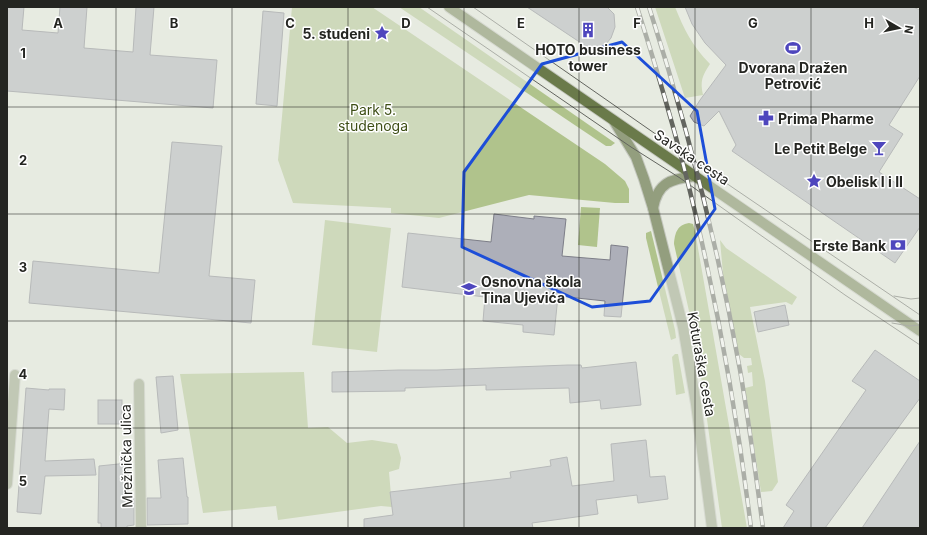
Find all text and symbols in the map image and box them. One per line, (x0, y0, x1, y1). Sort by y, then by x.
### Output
north arrow (879, 8, 919, 48)
text: A (53, 15, 63, 31)
text: B (170, 15, 179, 31)
text: C (285, 15, 295, 31)
text: D (401, 15, 411, 31)
text: E (517, 15, 525, 31)
text: F (633, 15, 641, 31)
text: G (748, 15, 758, 31)
text: H (864, 15, 874, 31)
building icon: HOTO business tower (579, 21, 597, 39)
place icon: 5. studeni (373, 24, 391, 42)
text: N (901, 24, 916, 35)
place label: 5. studeni (302, 25, 370, 42)
sports icon: Dvorana Dražen Petrović (784, 39, 802, 57)
place label: HOTO business tower (535, 41, 641, 74)
text: 1 (20, 45, 26, 61)
place label: Dvorana Dražen Petrović (738, 59, 848, 92)
park label: Park 5. studenoga (338, 101, 408, 134)
pharmacy icon: Prima Pharme (757, 109, 775, 127)
place label: Prima Pharme (778, 110, 874, 127)
street label: Savska cesta (651, 126, 733, 188)
bar icon: Le Petit Belge (870, 139, 888, 157)
place label: Le Petit Belge (774, 140, 867, 157)
text: 2 (19, 152, 27, 168)
place icon: Obelisk I i II (805, 172, 823, 190)
place label: Obelisk I i II (826, 173, 903, 190)
bank icon: Erste Bank (889, 236, 907, 254)
place label: Erste Bank (813, 237, 887, 254)
text: 3 (19, 259, 27, 275)
place label: Osnovna škola Tina Ujevića (481, 273, 581, 306)
school or university icon: Osnovna škola Tina Ujevića (460, 280, 478, 298)
street label: Koturaška cesta (684, 310, 720, 418)
text: 4 (19, 366, 28, 382)
street label: Mrežnička ulica (117, 404, 135, 508)
text: 5 (19, 473, 27, 489)

